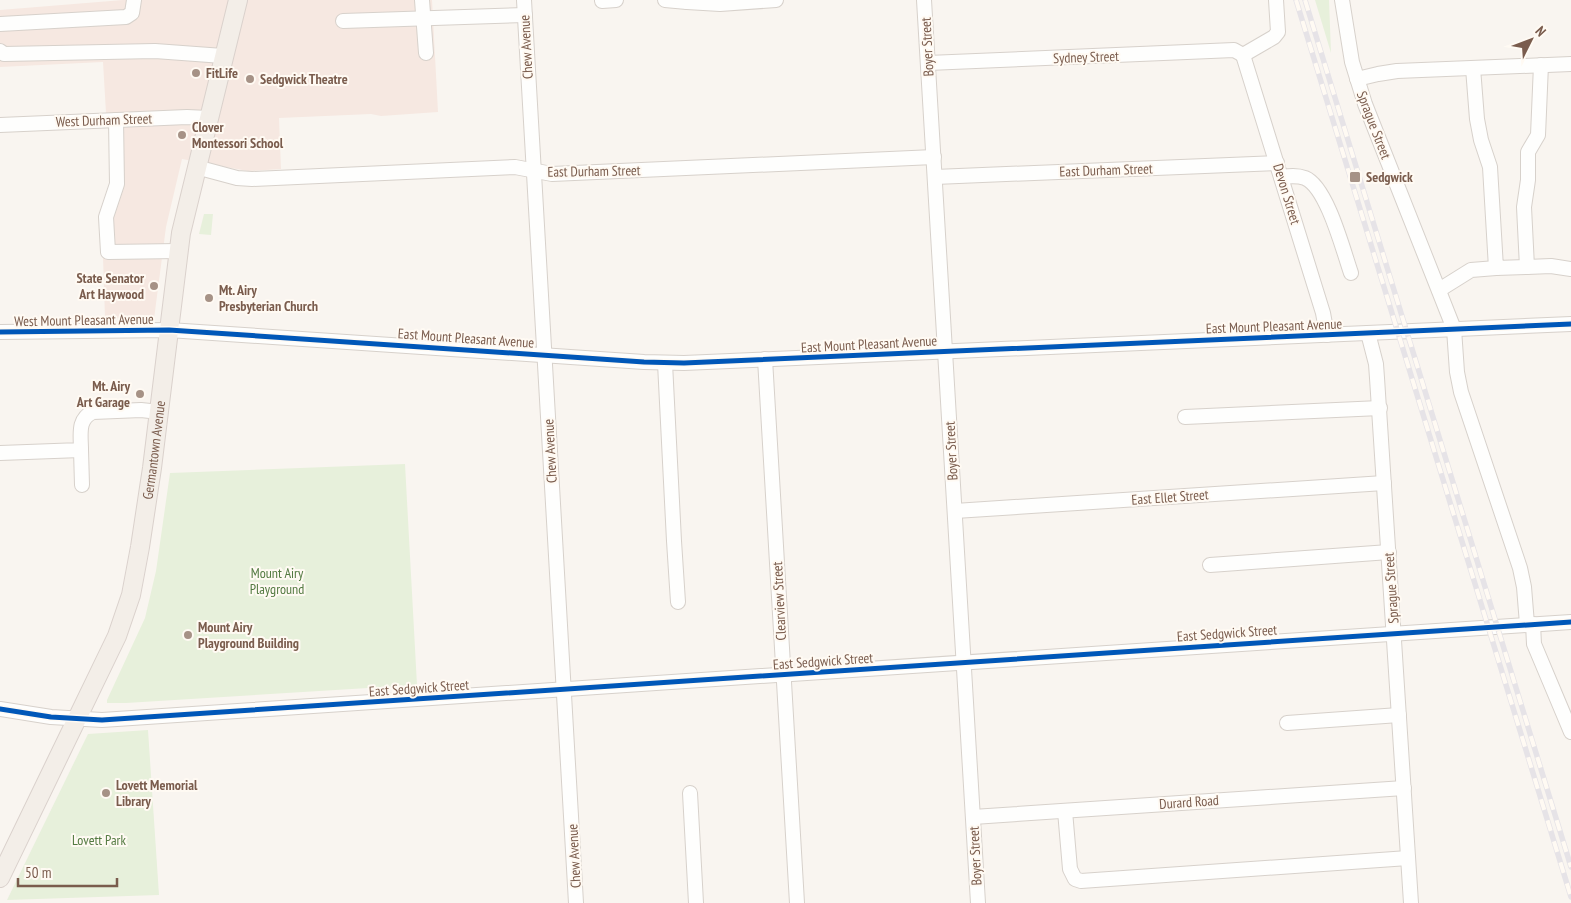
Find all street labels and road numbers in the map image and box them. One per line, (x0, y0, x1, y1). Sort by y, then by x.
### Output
street label: Chew Avenue (515, 14, 537, 80)
street label: Boyer Street (916, 17, 938, 77)
street label: Sydney Street (1053, 47, 1119, 67)
street label: Sprague Street (1353, 88, 1395, 162)
street label: West Durham Street (56, 109, 153, 131)
street label: East Durham Street (1059, 159, 1153, 181)
street label: East Durham Street (547, 161, 641, 181)
street label: Devon Street (1269, 161, 1305, 227)
street label: West Mount Pleasant Avenue (14, 310, 154, 330)
street label: East Mount Pleasant Avenue (1206, 315, 1343, 337)
street label: East Mount Pleasant Avenue (397, 324, 535, 352)
street label: East Mount Pleasant Avenue (800, 331, 938, 357)
street label: Germantown Avenue (138, 399, 169, 501)
street label: Chew Avenue (539, 418, 561, 484)
street label: Boyer Street (940, 421, 962, 481)
street label: East Ellet Street (1131, 485, 1209, 509)
street label: Sprague Street (1380, 552, 1402, 624)
street label: Clearview Street (768, 561, 790, 641)
street label: East Sedgwick Street (1176, 621, 1278, 645)
street label: East Sedgwick Street (772, 649, 874, 673)
street label: East Sedgwick Street (368, 676, 470, 700)
street label: Durard Road (1159, 791, 1219, 813)
street label: Chew Avenue (563, 823, 585, 889)
street label: Boyer Street (964, 826, 986, 886)

